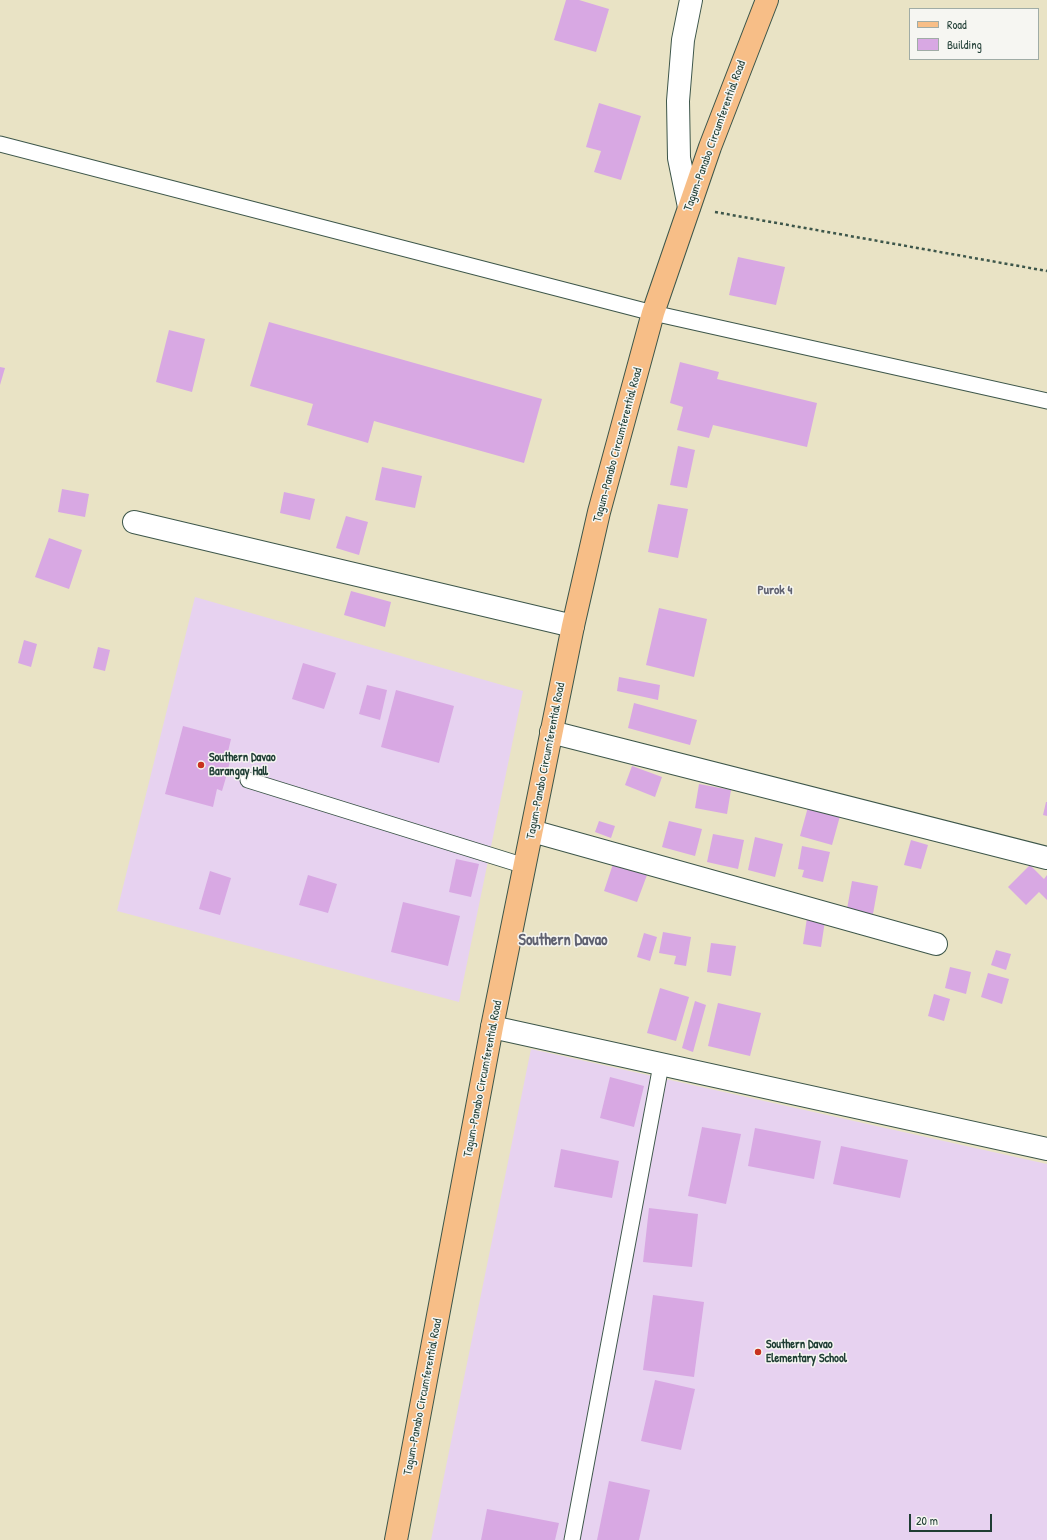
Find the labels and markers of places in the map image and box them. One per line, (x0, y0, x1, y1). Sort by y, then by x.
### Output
place label: Southern Davao Barangay Hall (209, 751, 276, 779)
marker: Southern Davao Barangay Hall (196, 760, 206, 770)
place label: Southern Davao Elementary School (766, 1338, 847, 1366)
marker: Southern Davao Elementary School (753, 1347, 763, 1357)

